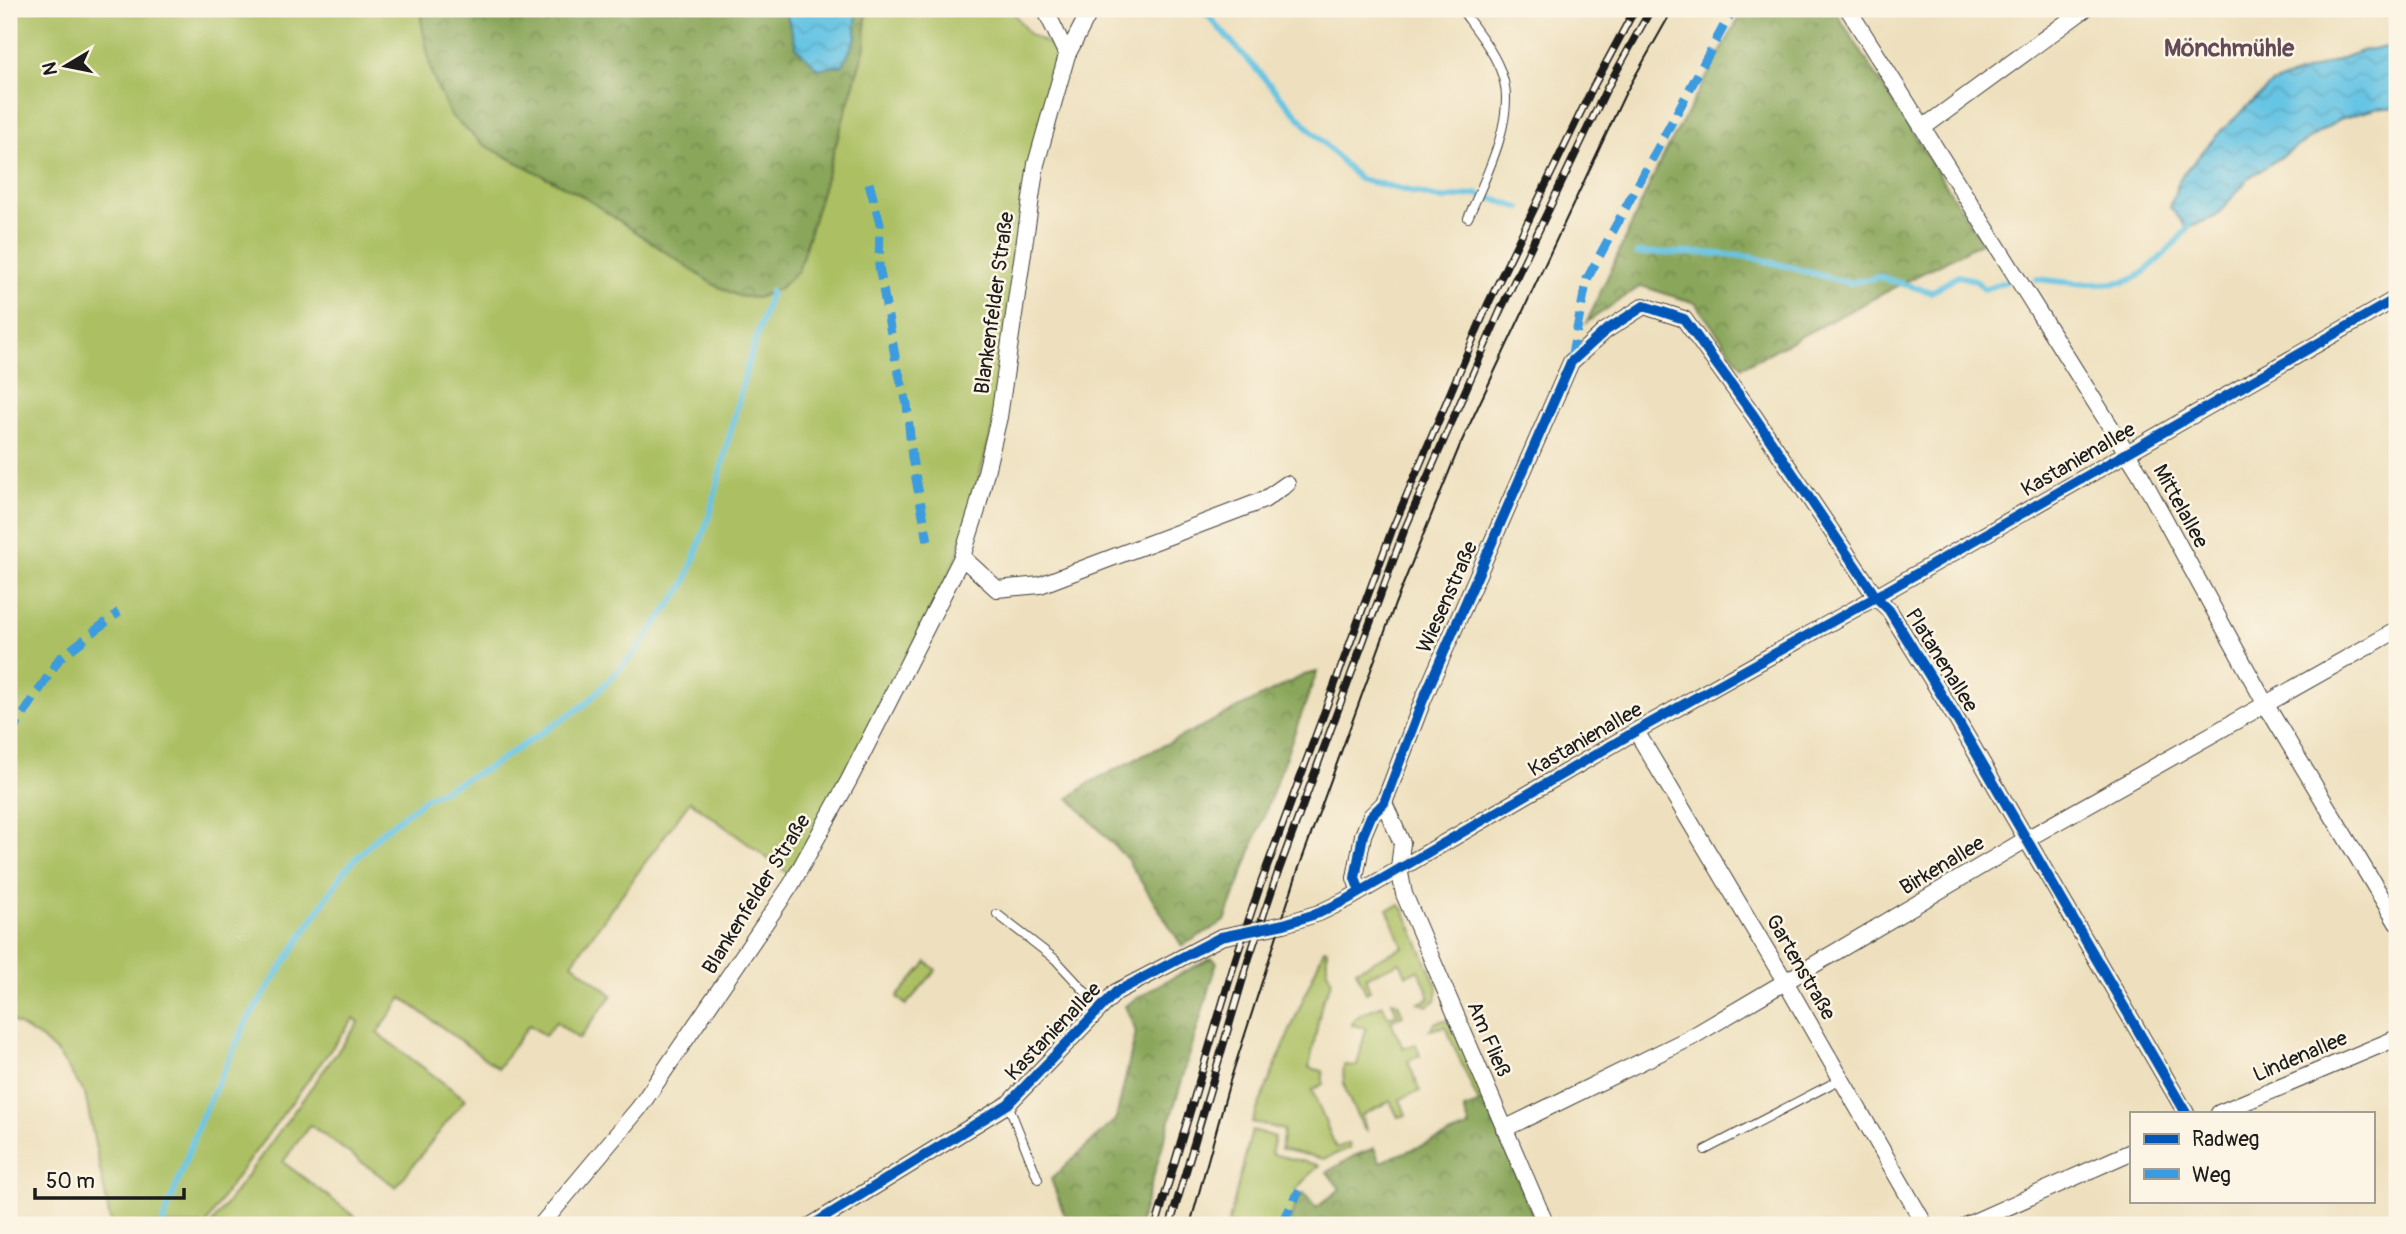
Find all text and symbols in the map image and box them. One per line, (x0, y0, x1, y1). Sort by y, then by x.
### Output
north arrow (32, 32, 102, 102)
district label: Mönchmühle (2164, 34, 2295, 63)
text: N (37, 60, 63, 77)
street label: Blankenfelder Straße (968, 210, 1021, 396)
street label: Kastanienallee (2016, 416, 2141, 503)
street label: Mittelallee (2147, 460, 2215, 553)
street label: Wiesenstraße (1411, 536, 1484, 657)
street label: Platanenallee (1899, 603, 1984, 718)
street label: Kastanienallee (1523, 696, 1648, 783)
street label: Blankenfelder Straße (696, 809, 817, 979)
street label: Birkenallee (1895, 829, 1990, 901)
street label: Gartenstraße (1759, 909, 1842, 1026)
street label: Kastanienallee (999, 976, 1108, 1087)
street label: Am Fließ (1461, 997, 1517, 1081)
street label: Lindenallee (2249, 1024, 2352, 1088)
legend (2130, 1112, 2374, 1202)
text: Radweg (2192, 1126, 2259, 1153)
scale bar (35, 1157, 184, 1201)
text: Weg (2192, 1162, 2231, 1189)
text: 50 m (46, 1168, 95, 1195)

